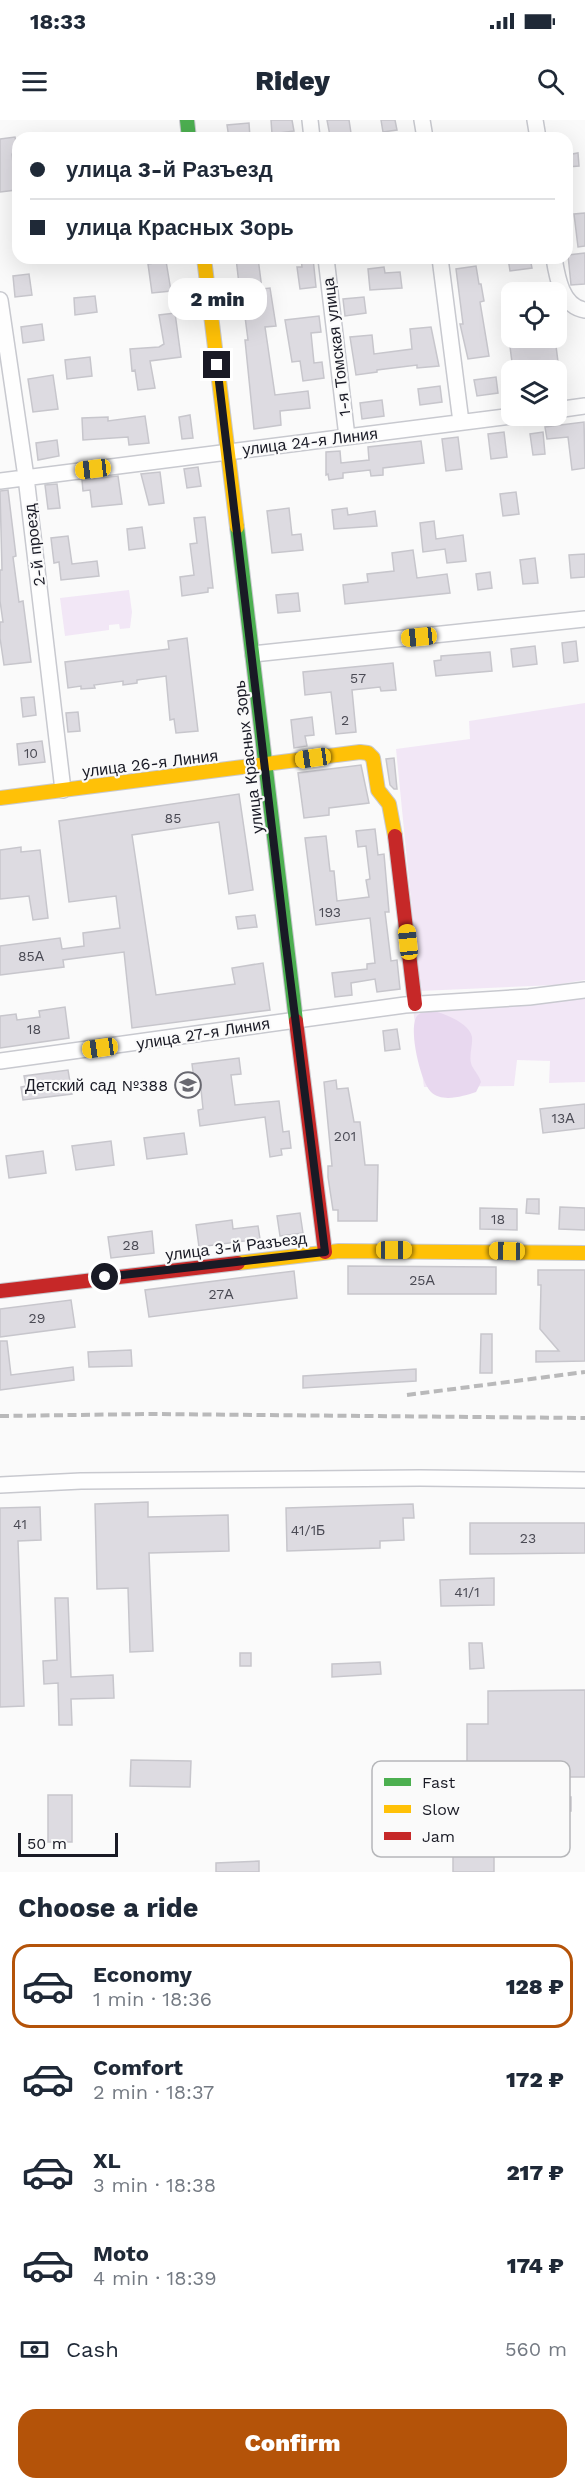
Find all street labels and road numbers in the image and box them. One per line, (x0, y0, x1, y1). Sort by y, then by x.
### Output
street label: 1-я Томская улица (319, 277, 354, 417)
street label: улица 24-я Линия (241, 424, 379, 459)
street label: 2-й проезд (20, 502, 49, 587)
street label: улица Красных Зорь (230, 679, 267, 835)
street label: улица 26-я Линия (81, 746, 219, 781)
street label: улица 27-я Линия (135, 1014, 271, 1053)
street label: улица 3-й Разъезд (164, 1228, 308, 1265)

